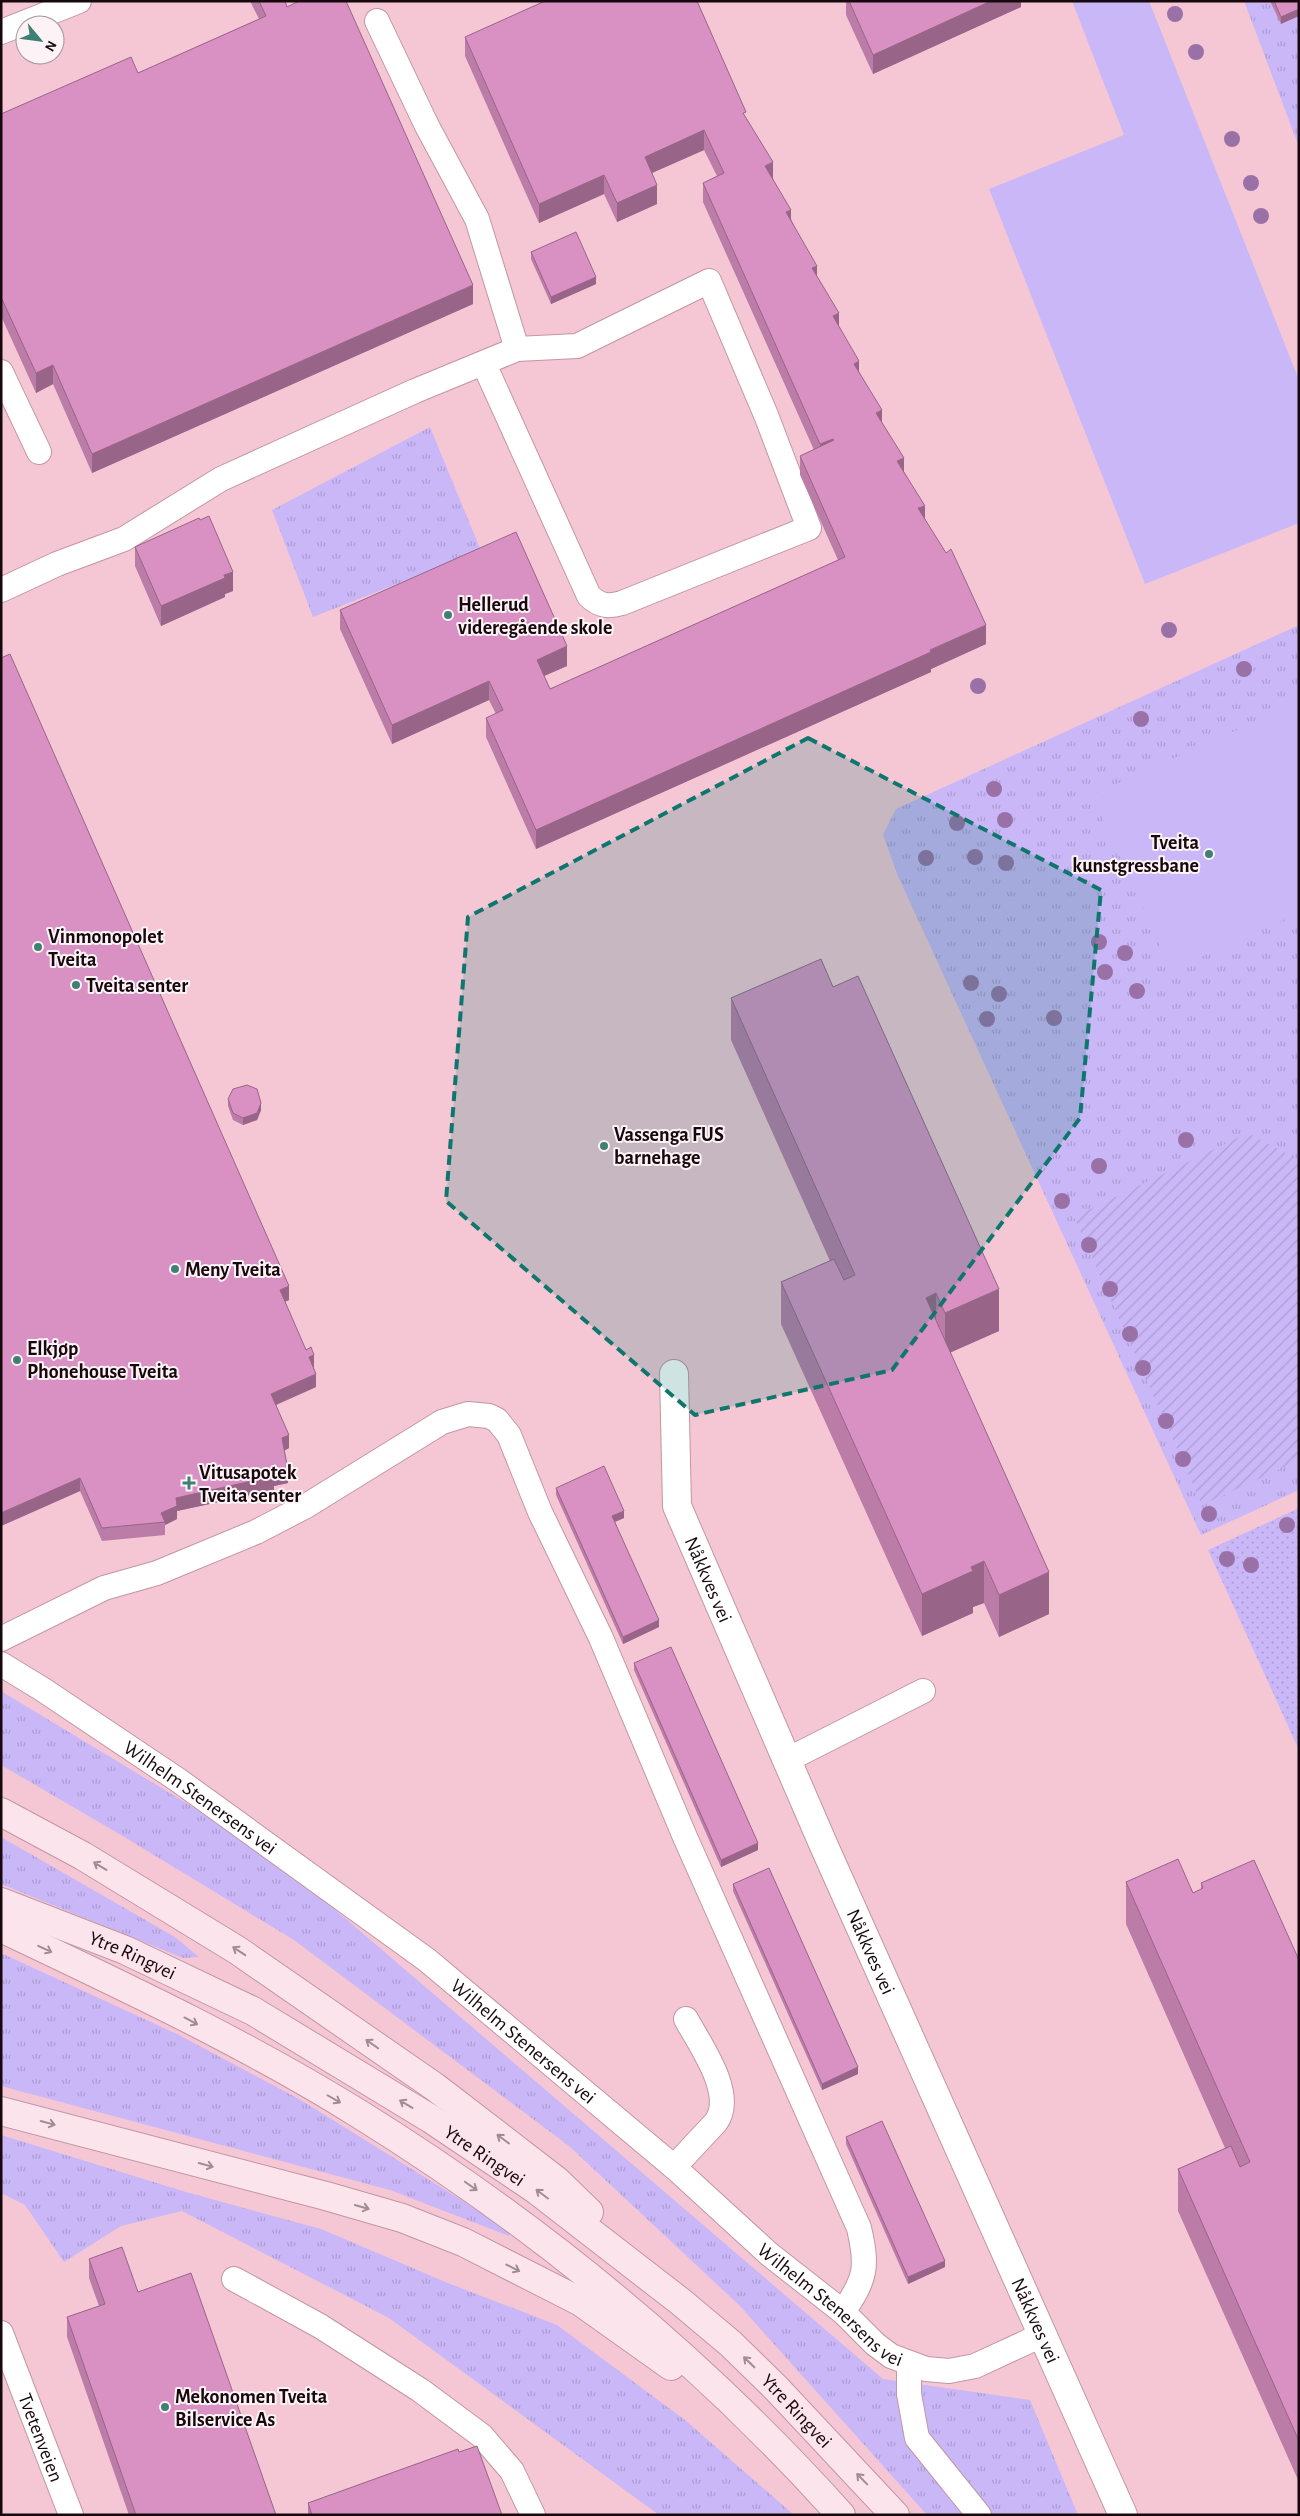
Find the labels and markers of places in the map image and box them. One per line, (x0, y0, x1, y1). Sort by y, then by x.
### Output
place label: Hellerud videregående skole (458, 595, 613, 638)
marker: Hellerud videregående skole (442, 609, 454, 621)
place label: Tveita kunstgressbane (1072, 833, 1199, 876)
marker: Tveita kunstgressbane (1203, 848, 1215, 860)
place label: Vinmonopolet Tveita (48, 927, 164, 970)
marker: Vinmonopolet Tveita (32, 941, 44, 953)
place label: Tveita senter (86, 976, 188, 996)
marker: Tveita senter (70, 979, 82, 991)
place label: Vassenga FUS barnehage (614, 1125, 724, 1168)
marker: Vassenga FUS barnehage (598, 1140, 610, 1152)
place label: Meny Tveita (185, 1260, 281, 1280)
marker: Meny Tveita (169, 1263, 181, 1275)
place label: Elkjøp Phonehouse Tveita (27, 1339, 178, 1382)
marker: Elkjøp Phonehouse Tveita (11, 1354, 23, 1366)
place label: Vitusapotek Tveita senter (199, 1463, 301, 1506)
marker: Vitusapotek Tveita senter (183, 1477, 195, 1489)
place label: Mekonomen Tveita Bilservice As (175, 2387, 328, 2430)
marker: Mekonomen Tveita Bilservice As (159, 2401, 171, 2413)

